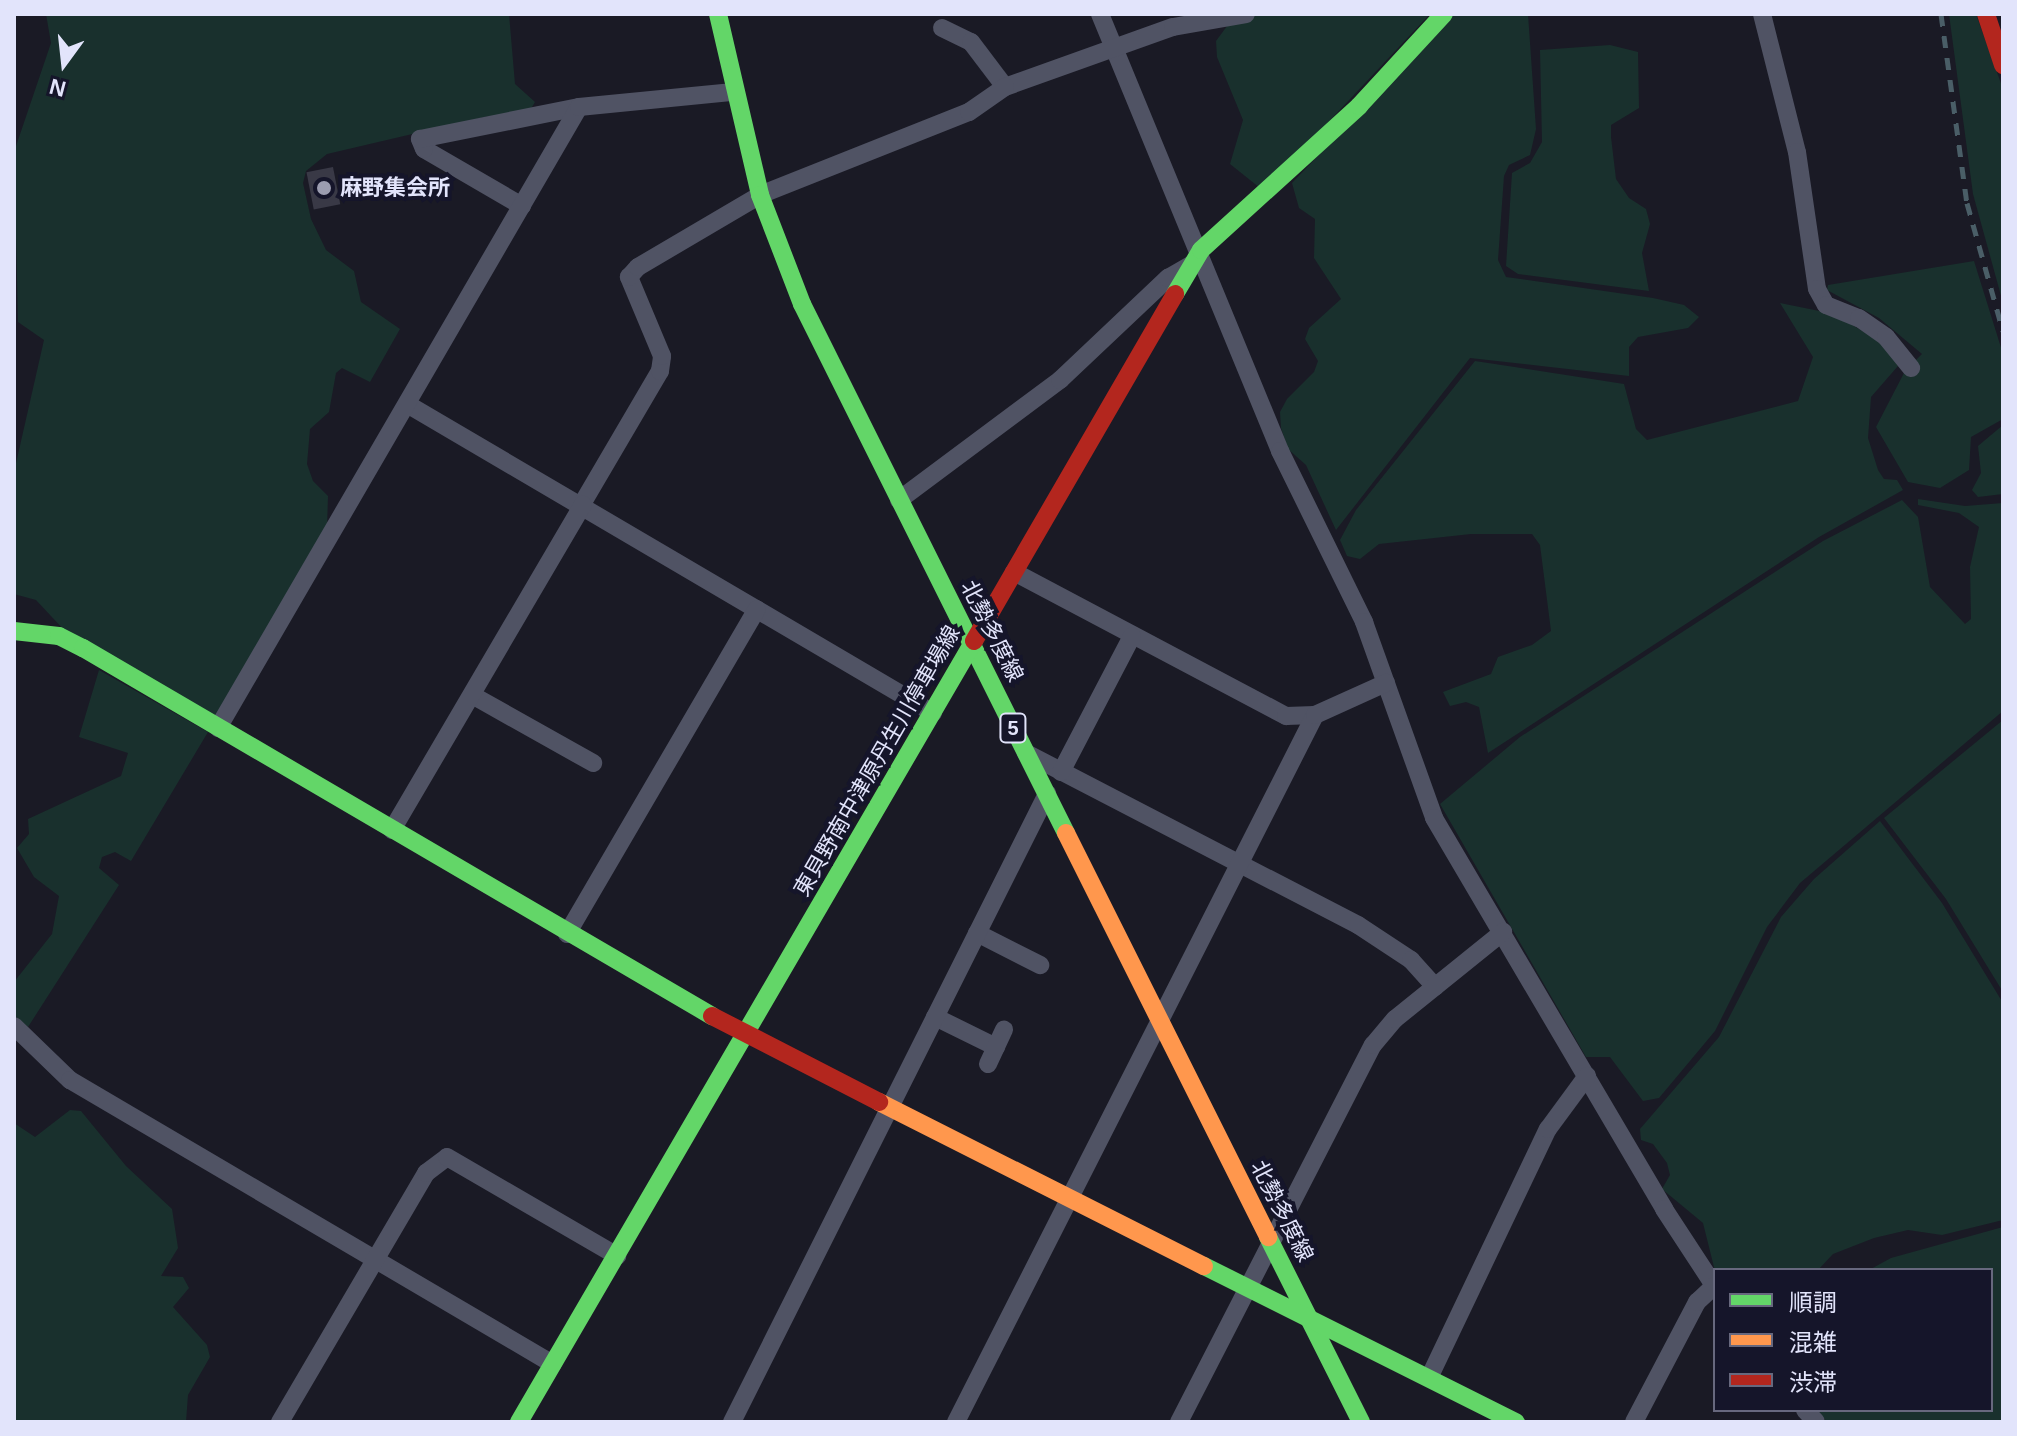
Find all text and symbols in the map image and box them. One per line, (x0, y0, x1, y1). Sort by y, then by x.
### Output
north arrow (24, 24, 104, 104)
text: N (47, 74, 69, 102)
place label: 麻野集会所 (340, 175, 450, 201)
marker: 麻野集会所 (315, 179, 333, 197)
street label: 北勢多度線 (955, 576, 1029, 686)
street label: 東貝野南中津原丹生川停車場線 (789, 621, 965, 901)
road number: 5 (999, 712, 1027, 744)
street label: 北勢多度線 (1245, 1156, 1319, 1266)
legend (1713, 1268, 1993, 1412)
text: 順調 (1789, 1289, 1837, 1316)
text: 混雑 (1789, 1329, 1837, 1356)
text: 渋滞 (1789, 1369, 1837, 1396)

